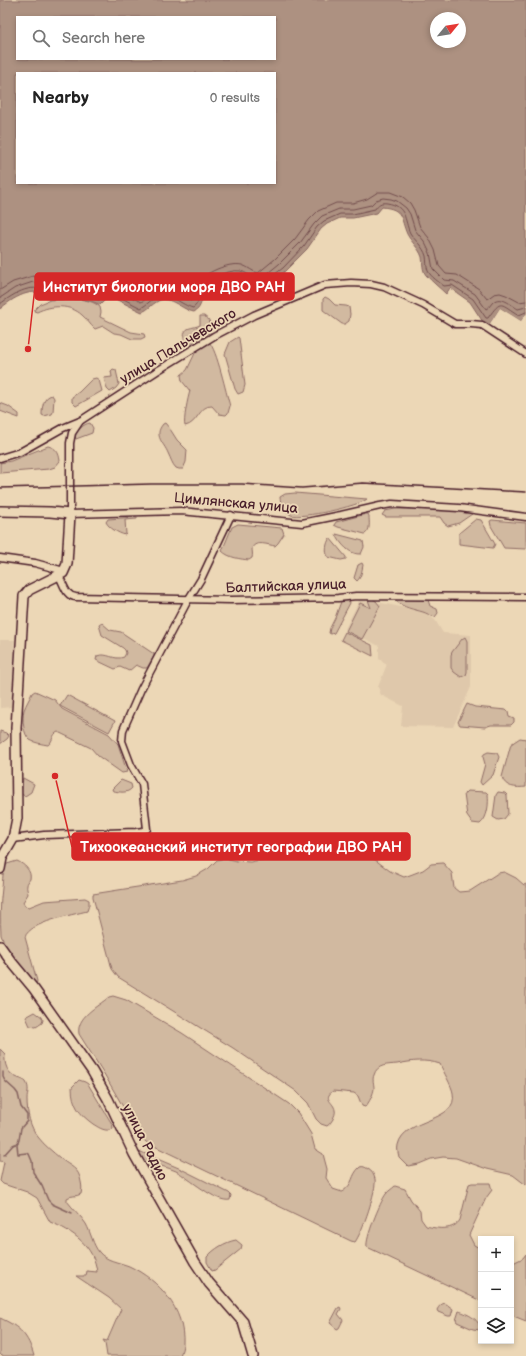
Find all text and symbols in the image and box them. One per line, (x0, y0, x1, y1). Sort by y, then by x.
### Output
north arrow (430, 12, 466, 48)
search box (16, 16, 276, 60)
icon: search (30, 27, 52, 49)
text: Search here (62, 29, 145, 48)
text: Nearby (32, 88, 89, 108)
text: 0 results (210, 90, 260, 106)
callout: Институт биологии моря ДВО РАН (35, 273, 294, 300)
text: Институт биологии моря ДВО РАН (43, 278, 285, 297)
street label: улица Пальчевского (117, 305, 239, 387)
street label: Цимлянская улица (173, 489, 299, 517)
street label: Балтийская улица (225, 575, 347, 597)
callout: Тихоокеанский институт географии ДВО РАН (72, 833, 410, 860)
text: Тихоокеанский институт географии ДВО РАН (80, 838, 402, 857)
street label: улица Радио (119, 1101, 171, 1183)
map controls (478, 1236, 514, 1344)
button: + (478, 1236, 514, 1272)
button: − (478, 1272, 514, 1308)
button: layers (478, 1308, 514, 1344)

